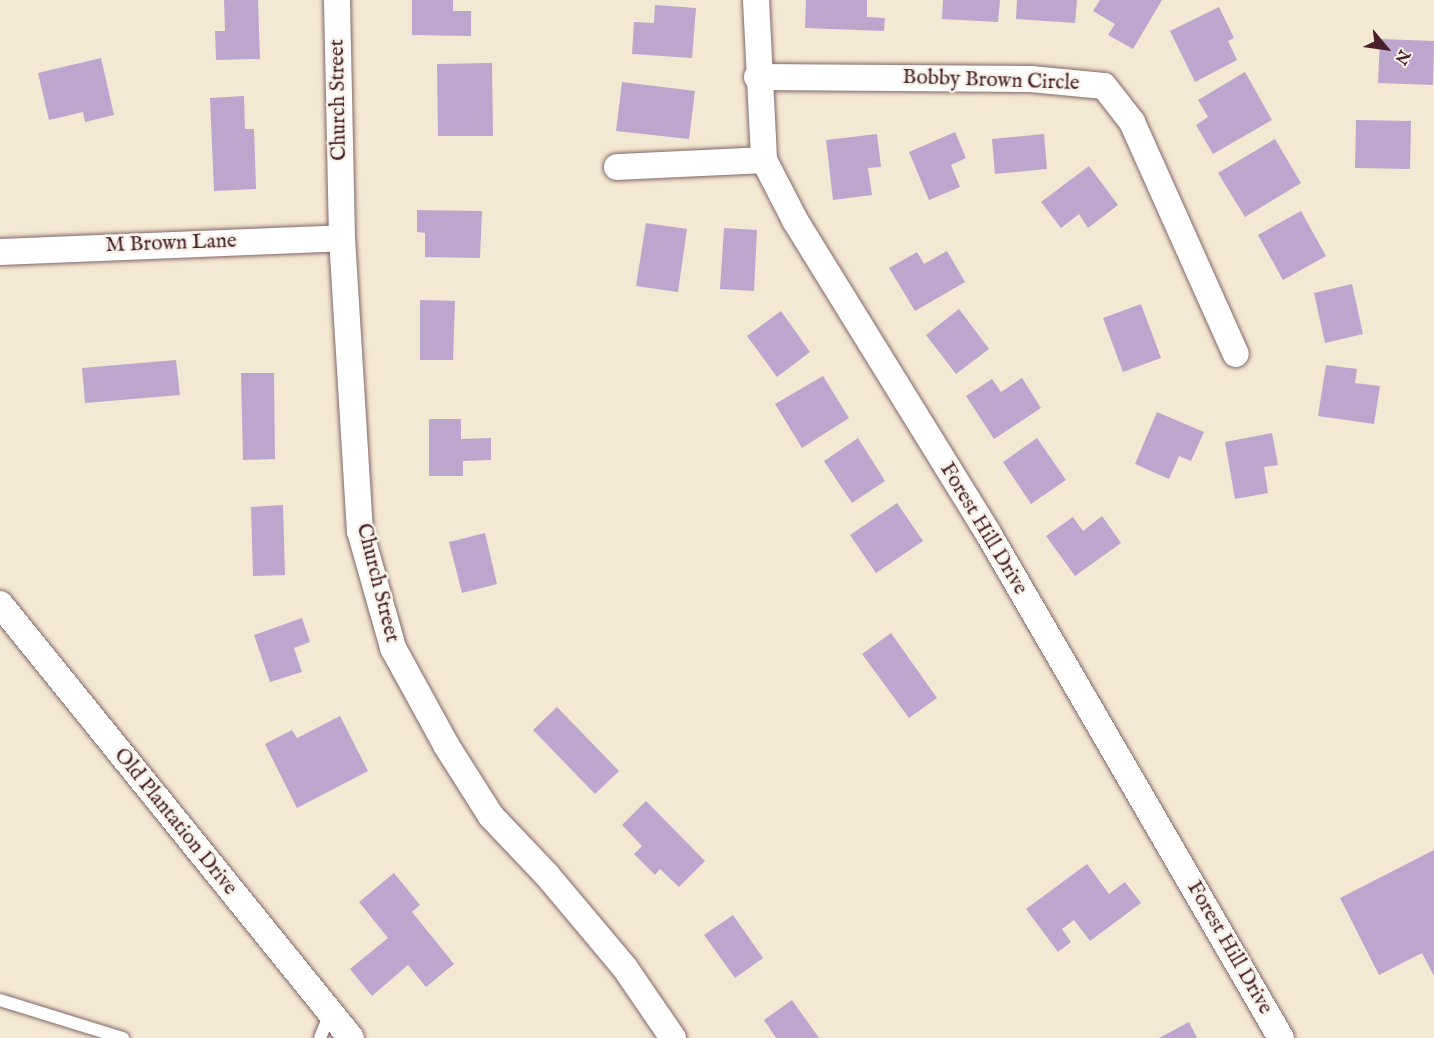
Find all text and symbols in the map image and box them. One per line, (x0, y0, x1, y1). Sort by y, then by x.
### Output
north arrow (1356, 18, 1416, 78)
street label: Church Street (325, 39, 353, 161)
text: N (1390, 46, 1414, 68)
street label: Bobby Brown Circle (902, 65, 1080, 97)
street label: M Brown Lane (105, 229, 237, 259)
street label: Forest Hill Drive (934, 458, 1032, 600)
street label: Church Street (350, 521, 404, 645)
street label: Old Plantation Drive (108, 743, 242, 901)
street label: Forest Hill Drive (1181, 877, 1277, 1019)

